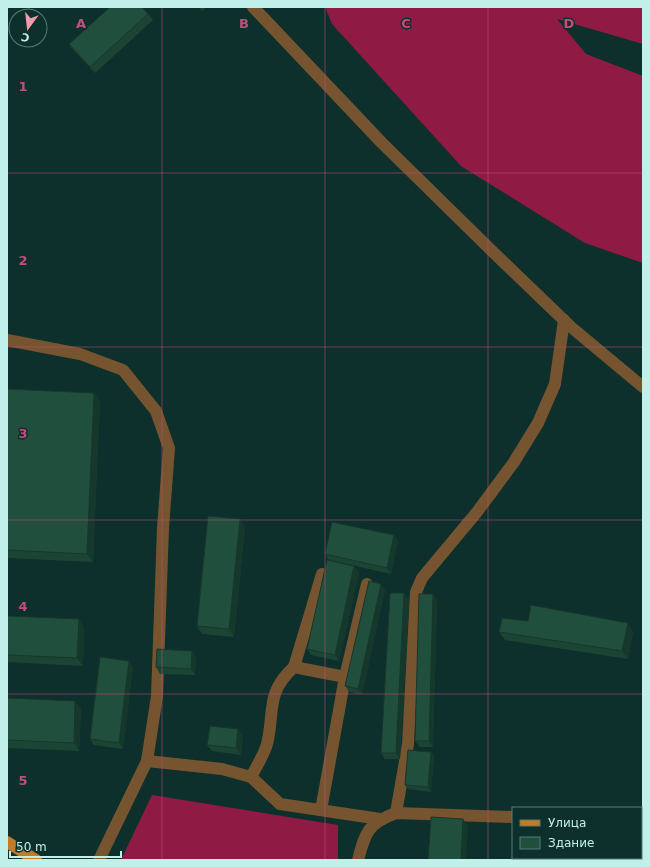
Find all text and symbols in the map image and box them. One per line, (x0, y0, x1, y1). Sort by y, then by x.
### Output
north arrow (8, 8, 48, 48)
text: A (76, 16, 86, 31)
text: B (239, 16, 249, 31)
text: C (401, 16, 411, 31)
text: D (564, 16, 575, 31)
text: С (20, 30, 31, 45)
text: 1 (18, 79, 28, 94)
text: 2 (18, 253, 28, 268)
text: 3 (18, 426, 28, 441)
text: 4 (18, 599, 28, 614)
text: 5 (18, 773, 28, 788)
legend (512, 807, 642, 859)
text: Улица (548, 816, 586, 830)
scale bar (10, 833, 121, 859)
text: Здание (548, 836, 594, 850)
text: 50 m (16, 840, 47, 854)

